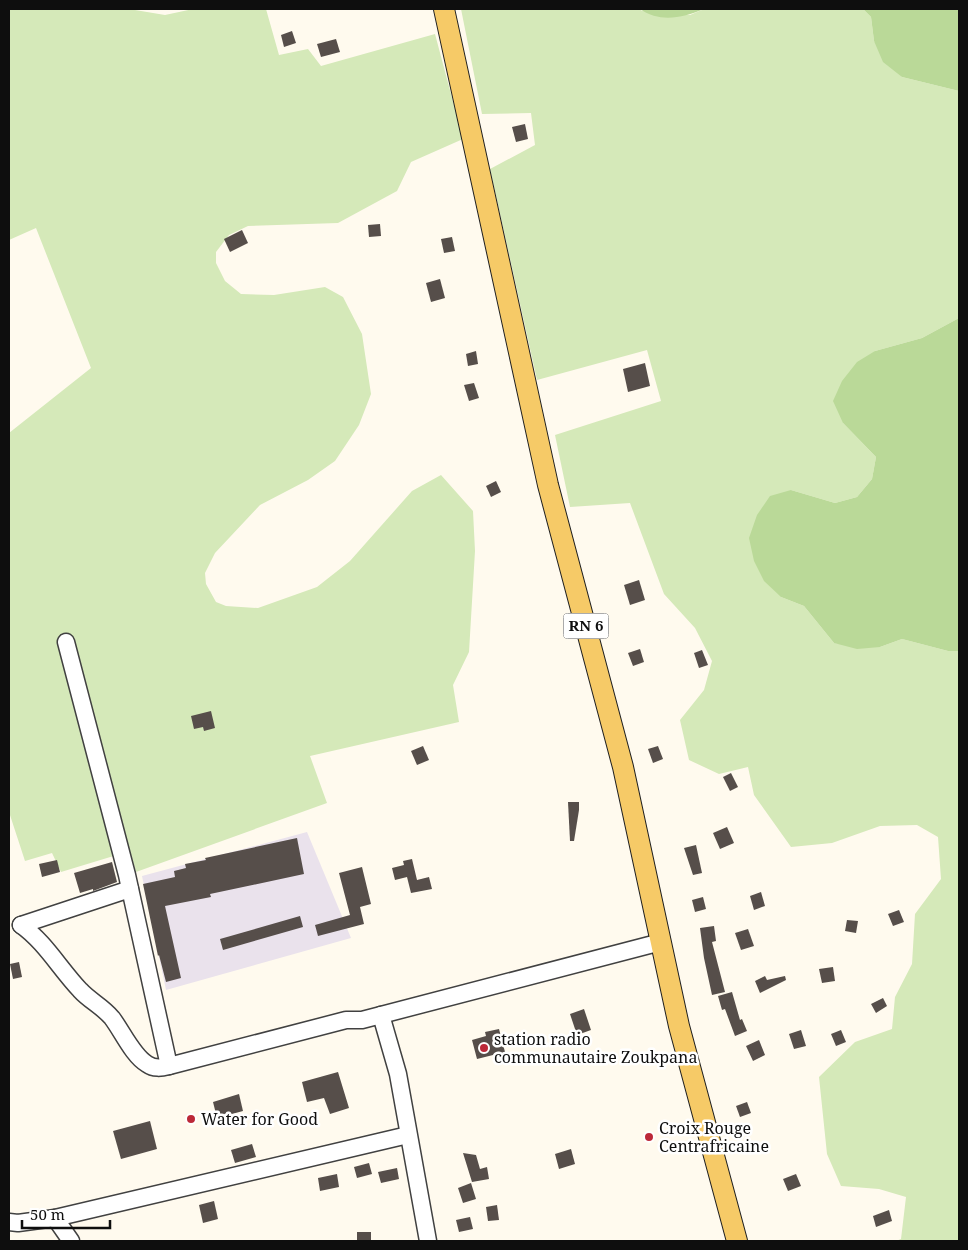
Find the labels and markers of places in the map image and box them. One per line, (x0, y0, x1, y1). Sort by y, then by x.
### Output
place label: station radio communautaire Zoukpana (494, 1028, 697, 1068)
marker: station radio communautaire Zoukpana (478, 1042, 490, 1054)
place label: Water for Good (201, 1108, 318, 1130)
marker: Water for Good (185, 1113, 197, 1125)
place label: Croix Rouge Centrafricaine (659, 1117, 769, 1157)
marker: Croix Rouge Centrafricaine (643, 1131, 655, 1143)

